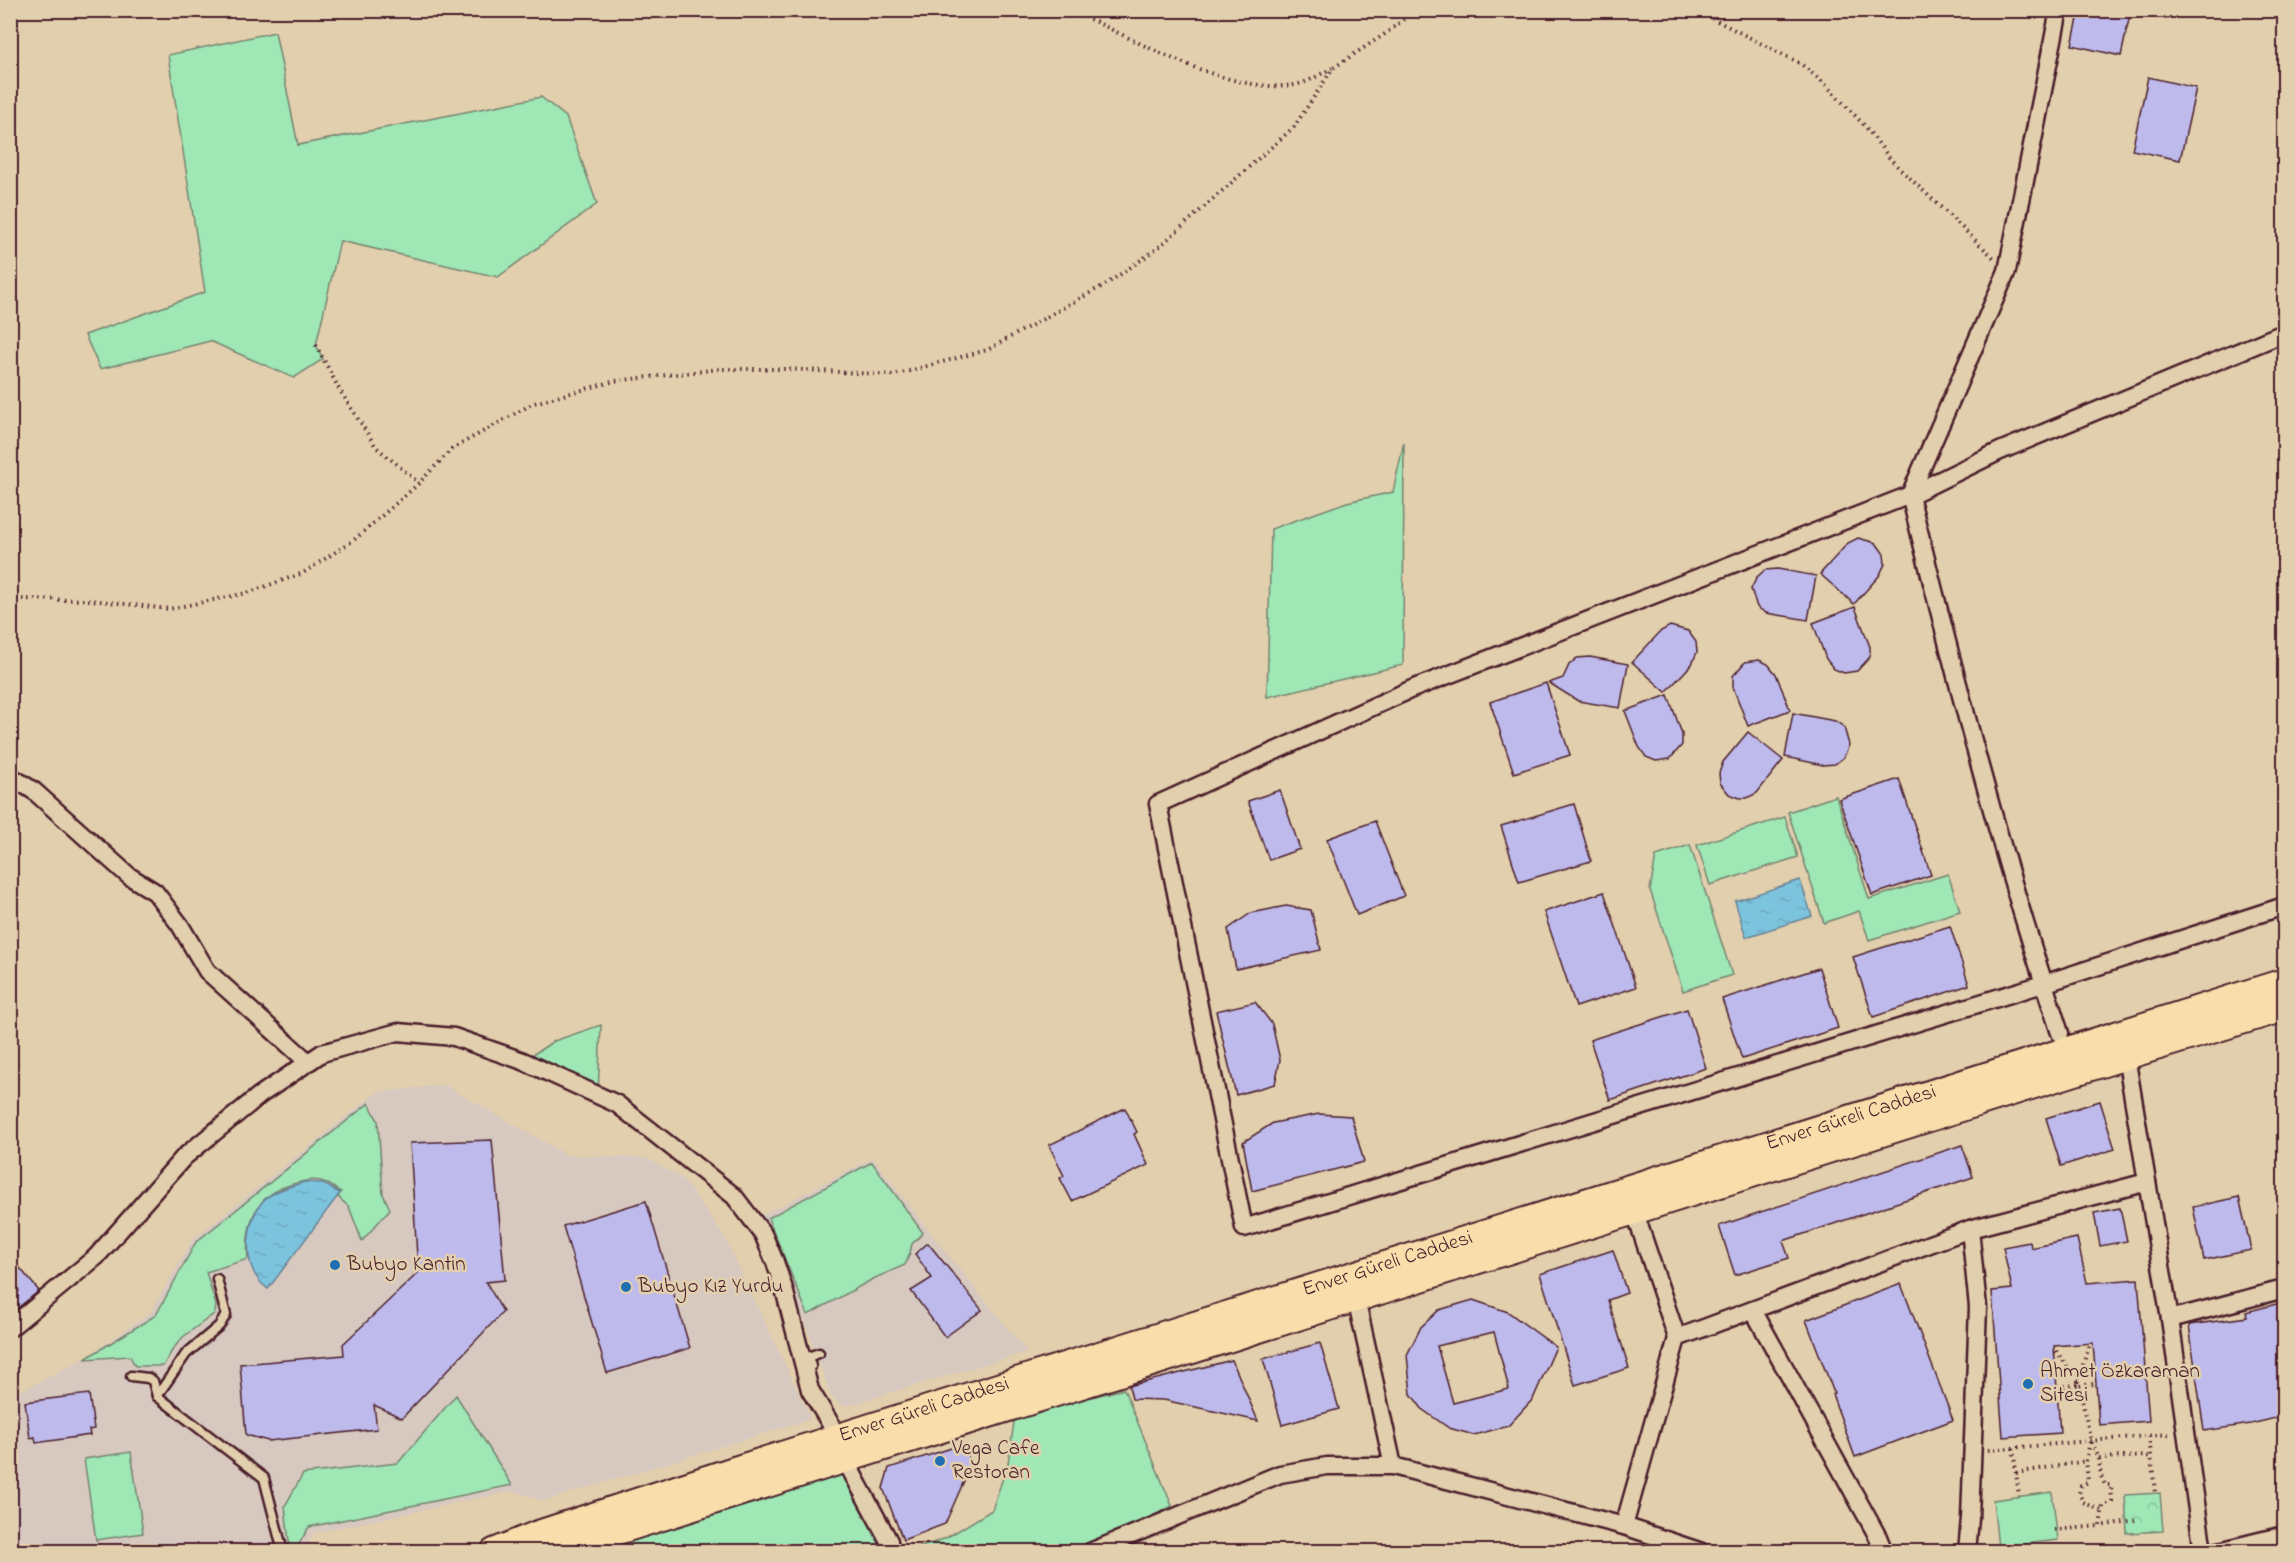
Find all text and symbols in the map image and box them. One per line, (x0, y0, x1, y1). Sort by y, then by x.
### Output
street label: Enver Güreli Caddesi (1762, 1077, 1940, 1159)
street label: Enver Güreli Caddesi (1299, 1223, 1477, 1305)
place label: Bubyo Kantin (346, 1250, 466, 1282)
marker: Bubyo Kantin (328, 1258, 342, 1272)
place label: Bubyo Kız Yurdu (637, 1272, 784, 1304)
marker: Bubyo Kız Yurdu (619, 1280, 633, 1294)
place label: Ahmet Özkaraman Sitesi (2040, 1357, 2200, 1411)
street label: Enver Güreli Caddesi (835, 1369, 1013, 1451)
marker: Ahmet Özkaraman Sitesi (2021, 1377, 2035, 1391)
place label: Vega Cafe Restoran (951, 1434, 1040, 1488)
marker: Vega Cafe Restoran (933, 1454, 947, 1468)

